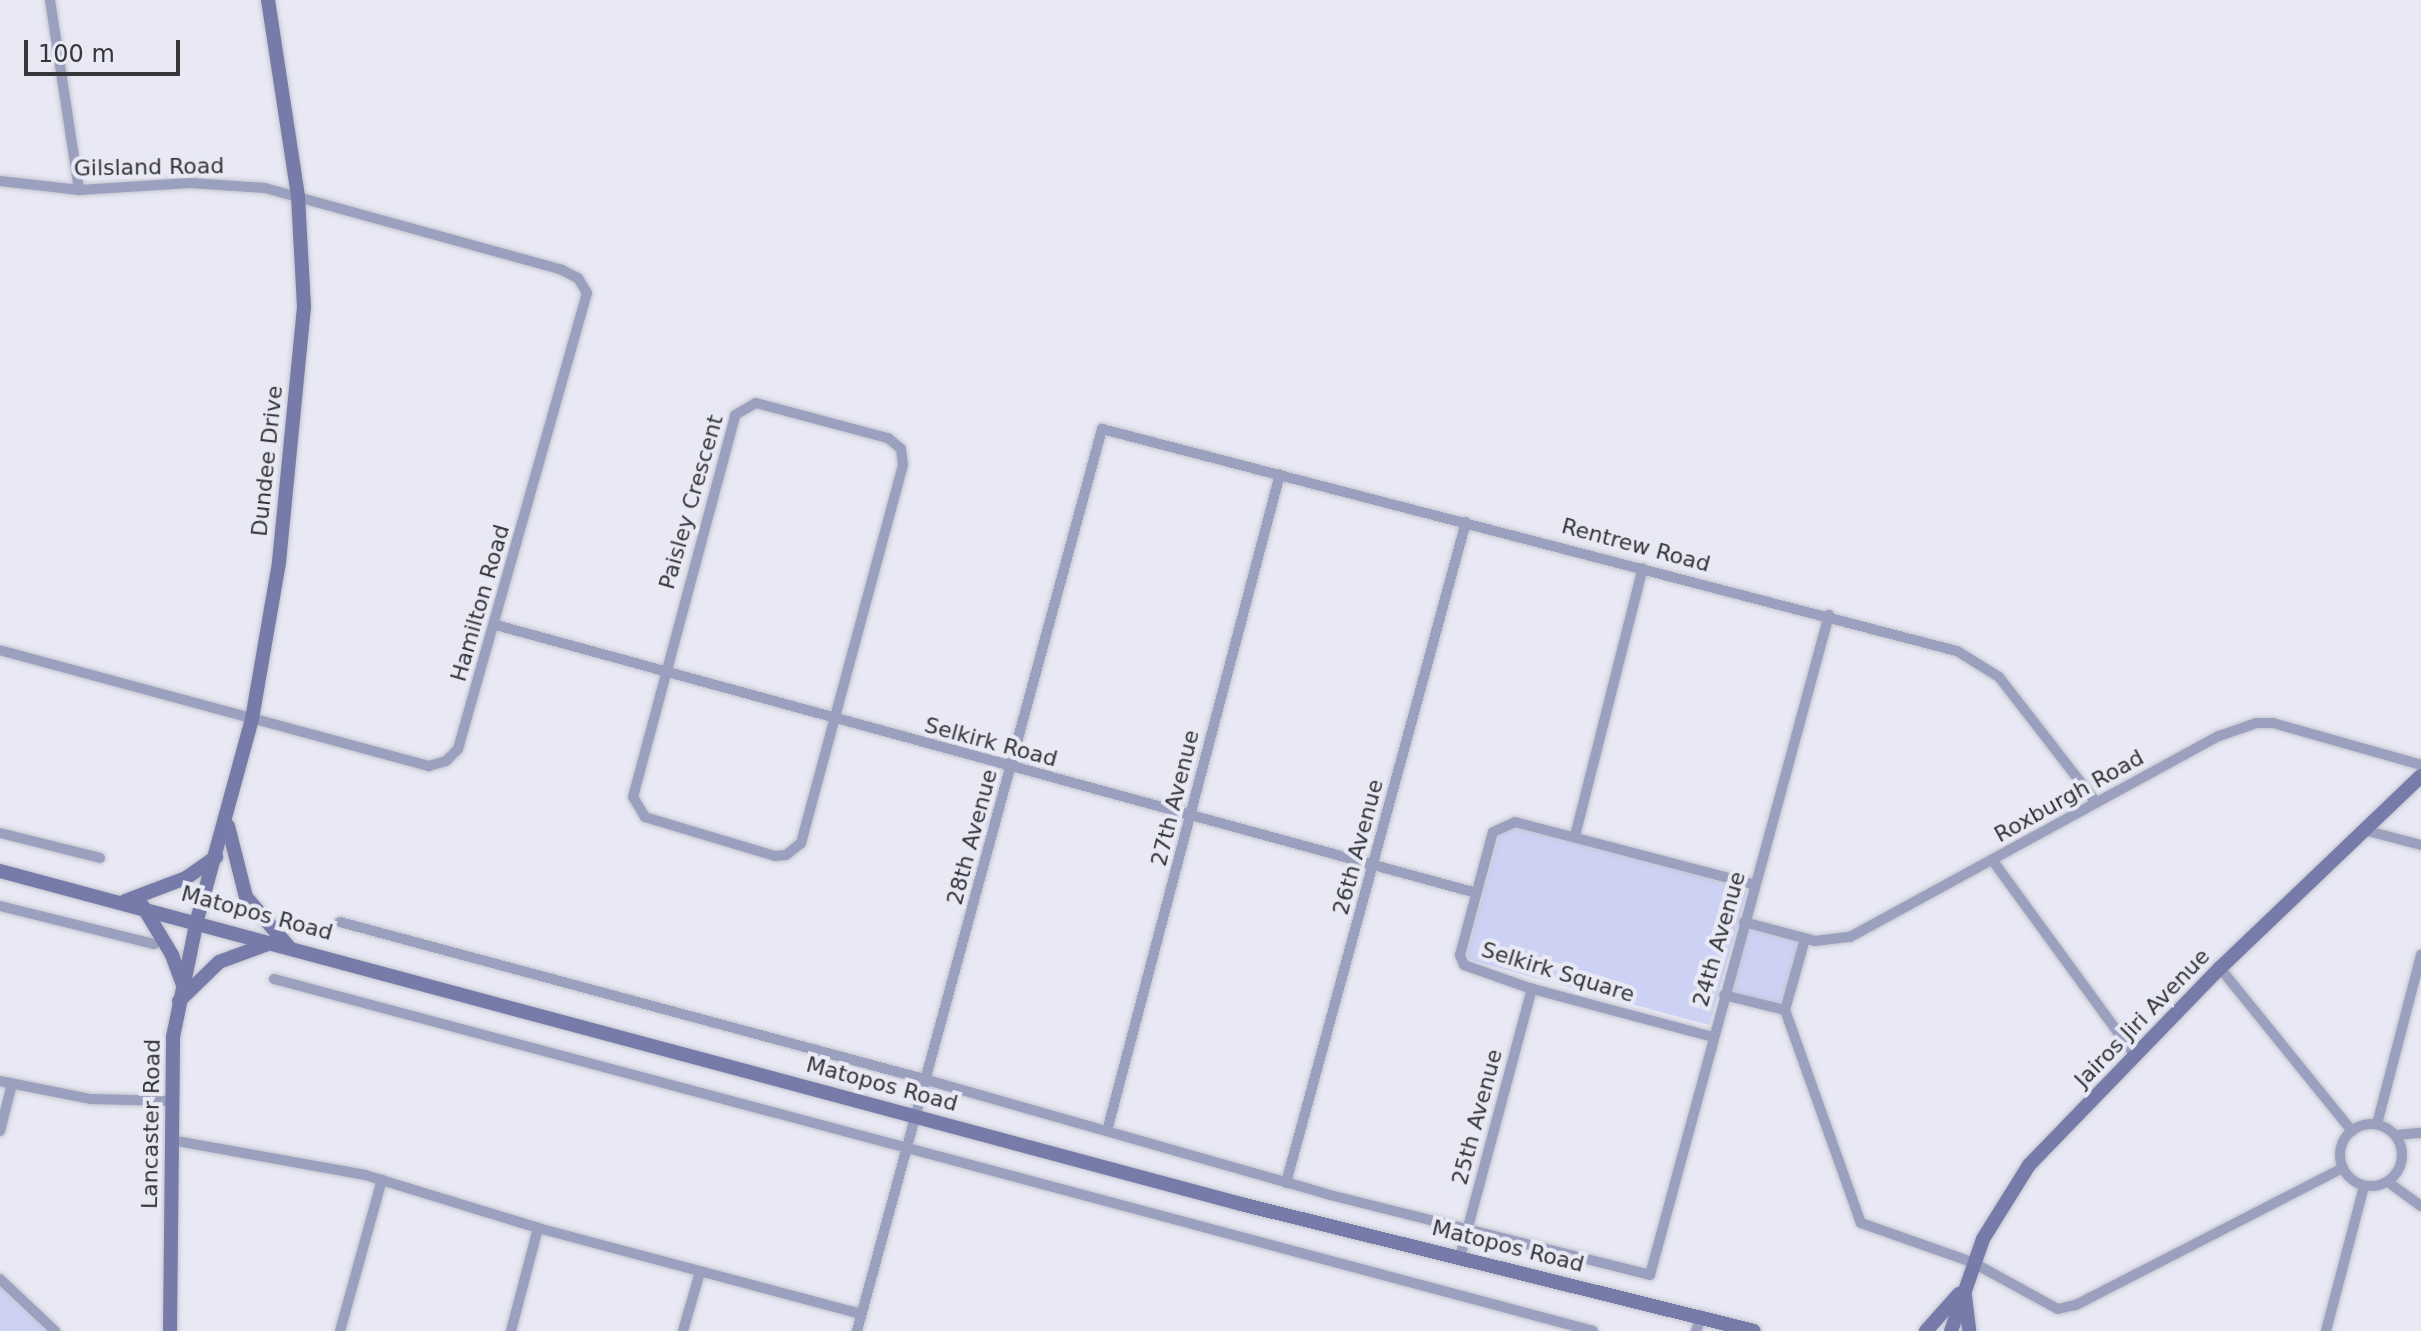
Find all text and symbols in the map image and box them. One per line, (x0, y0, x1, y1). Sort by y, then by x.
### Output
scale bar (28, 24, 184, 74)
text: 100 m (38, 40, 115, 68)
street label: Gilsland Road (74, 152, 224, 182)
street label: Dundee Drive (246, 384, 288, 538)
street label: Paisley Crescent (653, 412, 729, 592)
street label: Rentrew Road (1559, 512, 1713, 578)
street label: Hamilton Road (445, 522, 515, 684)
street label: Selkirk Road (922, 712, 1060, 772)
street label: 27th Avenue (1145, 727, 1205, 869)
street label: Roxburgh Road (1990, 744, 2148, 848)
street label: 28th Avenue (941, 766, 1003, 908)
street label: 26th Avenue (1327, 776, 1389, 918)
street label: 24th Avenue (1687, 868, 1751, 1010)
street label: Matopos Road (178, 880, 336, 946)
street label: Selkirk Square (1478, 936, 1638, 1008)
street label: Jairos Jiri Avenue (2069, 943, 2215, 1093)
street label: Lancaster Road (136, 1039, 166, 1209)
street label: 25th Avenue (1446, 1046, 1508, 1188)
street label: Matopos Road (803, 1051, 961, 1117)
street label: Matopos Road (1429, 1214, 1587, 1278)

